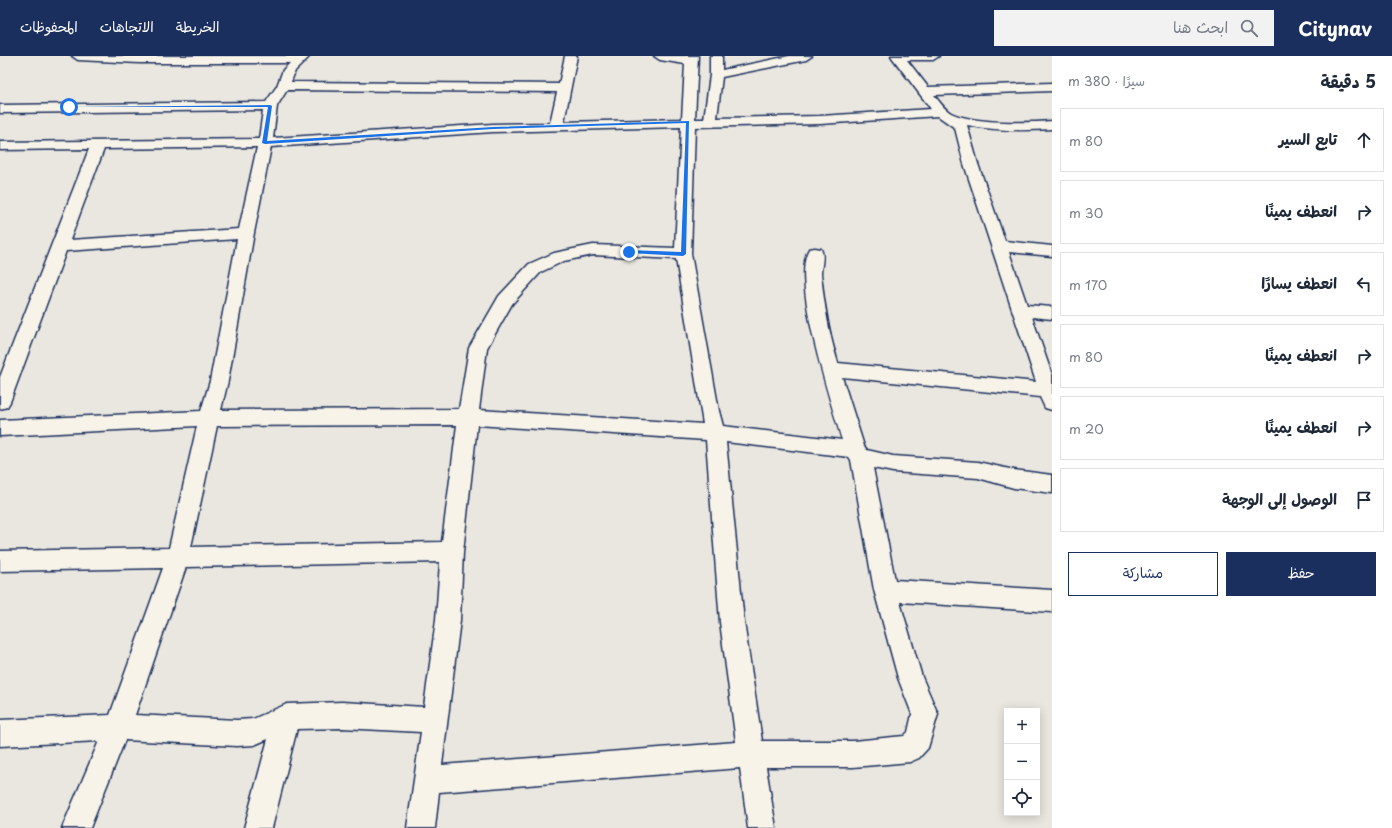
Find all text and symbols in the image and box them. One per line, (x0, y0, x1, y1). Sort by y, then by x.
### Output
search box (994, 10, 1274, 46)
text: Citynav (1298, 14, 1372, 42)
text: ابحث هنا (1173, 15, 1228, 38)
text: المحفوظات (20, 16, 78, 37)
text: الاتجاهات (100, 16, 154, 37)
text: الخريطة (176, 16, 219, 37)
icon: search (1238, 17, 1260, 39)
text: 5 دقيقة (1320, 68, 1376, 94)
text: سيرًا · 380 m (1068, 71, 1145, 90)
route start (60, 98, 78, 116)
text: تابع السير (1279, 127, 1337, 150)
icon: ahead (1353, 129, 1375, 151)
text: 80 m (1069, 131, 1103, 150)
text: انعطف يمينًا (1265, 199, 1337, 222)
icon: right (1353, 201, 1375, 223)
text: 30 m (1069, 203, 1103, 222)
route end (620, 243, 638, 261)
text: انعطف يسارًا (1261, 271, 1337, 294)
icon: left (1353, 273, 1375, 295)
text: 170 m (1069, 275, 1107, 294)
text: انعطف يمينًا (1265, 343, 1337, 366)
icon: right (1353, 345, 1375, 367)
text: 80 m (1069, 347, 1103, 366)
text: انعطف يمينًا (1265, 415, 1337, 438)
icon: right (1353, 417, 1375, 439)
text: 20 m (1069, 419, 1104, 438)
text: الوصول إلى الوجهة (1222, 487, 1337, 510)
icon: arrive (1353, 489, 1375, 511)
button: مشاركة (1068, 552, 1218, 596)
button: حفظ (1226, 552, 1376, 596)
map controls (1004, 708, 1040, 816)
button: + (1004, 708, 1040, 744)
button: − (1004, 744, 1040, 780)
button: locate (1004, 780, 1040, 816)

